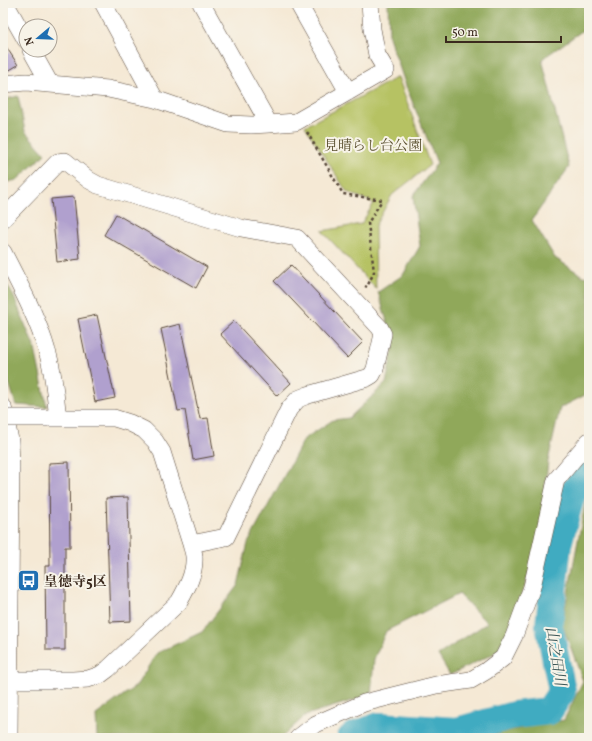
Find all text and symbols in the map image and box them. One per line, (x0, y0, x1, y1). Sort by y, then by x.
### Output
north arrow (18, 18, 58, 58)
scale bar (446, 18, 561, 44)
text: 50 m (452, 25, 478, 41)
text: N (22, 35, 38, 47)
park label: 見晴らし台公園 (324, 137, 422, 156)
bus stop icon: 皇徳寺5区 (16, 568, 42, 594)
place label: 皇徳寺5区 (44, 573, 107, 592)
water label: 山之田川 (539, 625, 570, 689)

